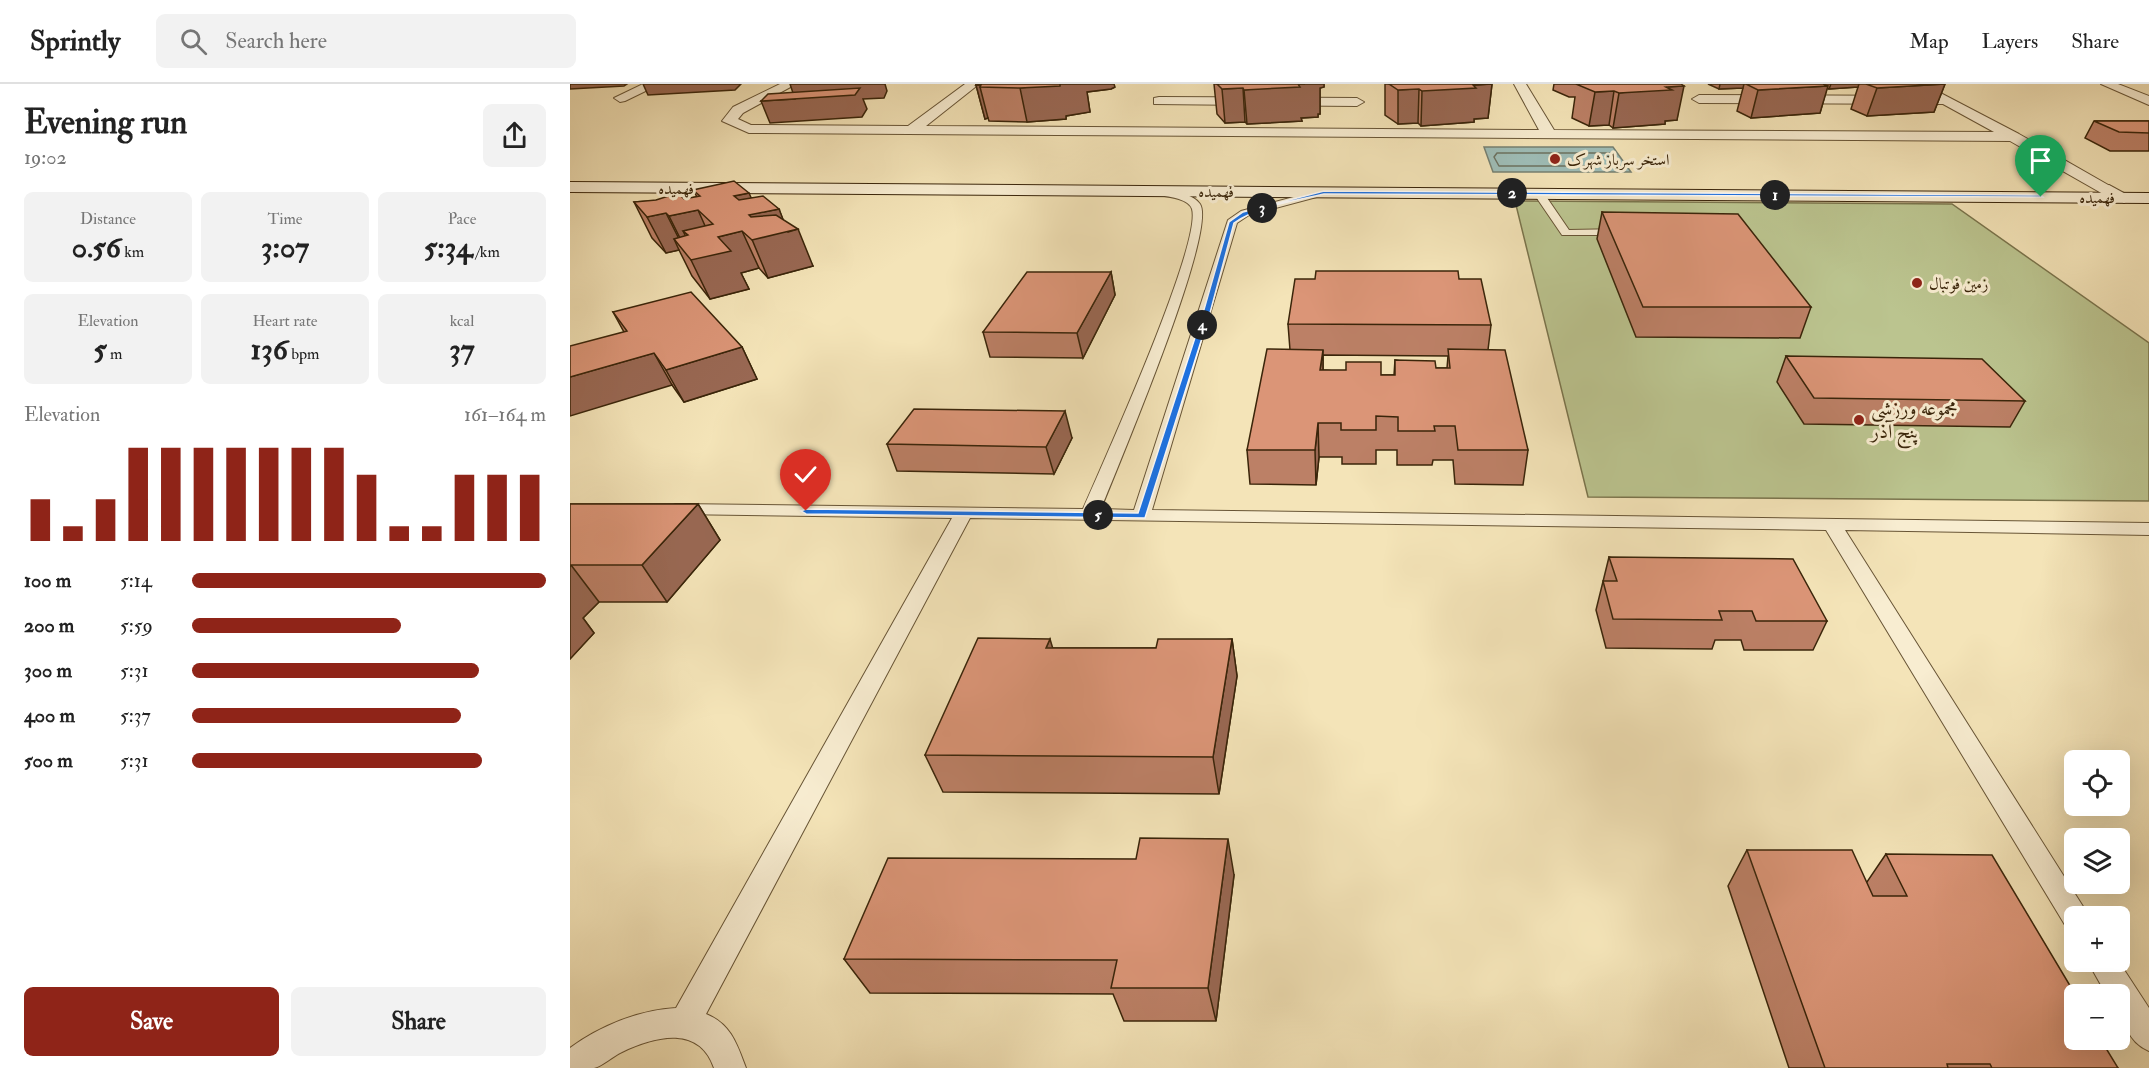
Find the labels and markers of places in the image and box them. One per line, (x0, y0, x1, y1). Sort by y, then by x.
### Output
pin (2015, 135, 2066, 197)
place label: استخر سرباز شهرک (1567, 150, 1669, 170)
marker: استخر سرباز شهرک (1548, 152, 1562, 166)
pin: 2 (1497, 178, 1527, 208)
pin: 1 (1760, 180, 1790, 210)
pin: 3 (1247, 193, 1277, 223)
place label: زمین فوتبال (1929, 274, 1988, 294)
marker: زمین فوتبال (1910, 276, 1924, 290)
pin: 4 (1187, 310, 1217, 340)
place label: مجموعه ورزشی پنج آذر (1869, 396, 1958, 449)
marker: مجموعه ورزشی پنج آذر (1852, 413, 1866, 427)
pin (780, 449, 831, 511)
pin: 5 (1083, 500, 1113, 530)

